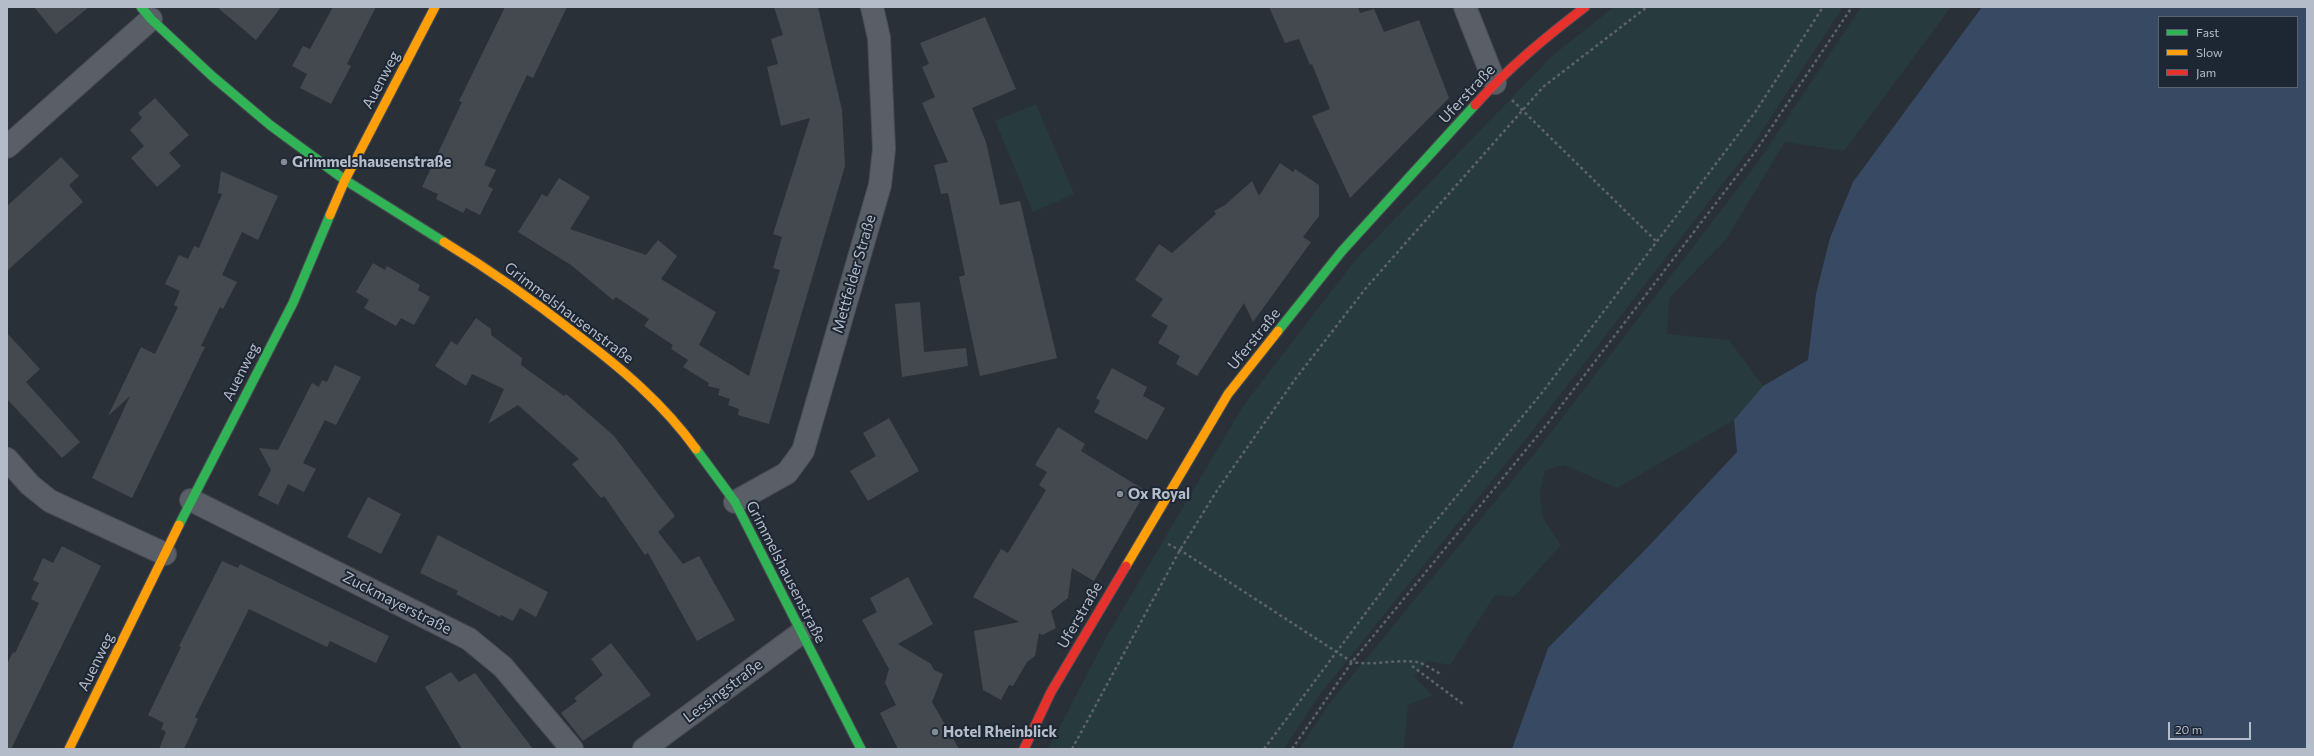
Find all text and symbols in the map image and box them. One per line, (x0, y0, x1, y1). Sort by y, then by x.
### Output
legend (2158, 16, 2298, 88)
text: Fast (2196, 25, 2219, 39)
text: Slow (2196, 45, 2223, 59)
street label: Auenweg (358, 48, 404, 112)
street label: Uferstraße (1435, 61, 1499, 127)
text: Jam (2196, 65, 2216, 79)
place label: Grimmelshausenstraße (292, 153, 451, 171)
marker: Grimmelshausenstraße (279, 157, 289, 167)
street label: Mettfelder Straße (828, 213, 880, 335)
street label: Grimmelshausenstraße (501, 258, 637, 368)
street label: Uferstraße (1224, 305, 1284, 373)
street label: Auenweg (219, 340, 263, 404)
place label: Ox Royal (1128, 485, 1190, 503)
marker: Ox Royal (1115, 489, 1125, 499)
street label: Grimmelshausenstraße (742, 498, 830, 646)
street label: Zuckmayerstraße (340, 568, 454, 638)
street label: Uferstraße (1054, 579, 1106, 651)
street label: Auenweg (74, 630, 118, 694)
street label: Lessingstraße (680, 655, 766, 727)
scale bar (2170, 714, 2253, 740)
text: 20 m (2175, 722, 2202, 736)
place label: Hotel Rheinblick (943, 723, 1057, 741)
marker: Hotel Rheinblick (930, 727, 940, 737)

